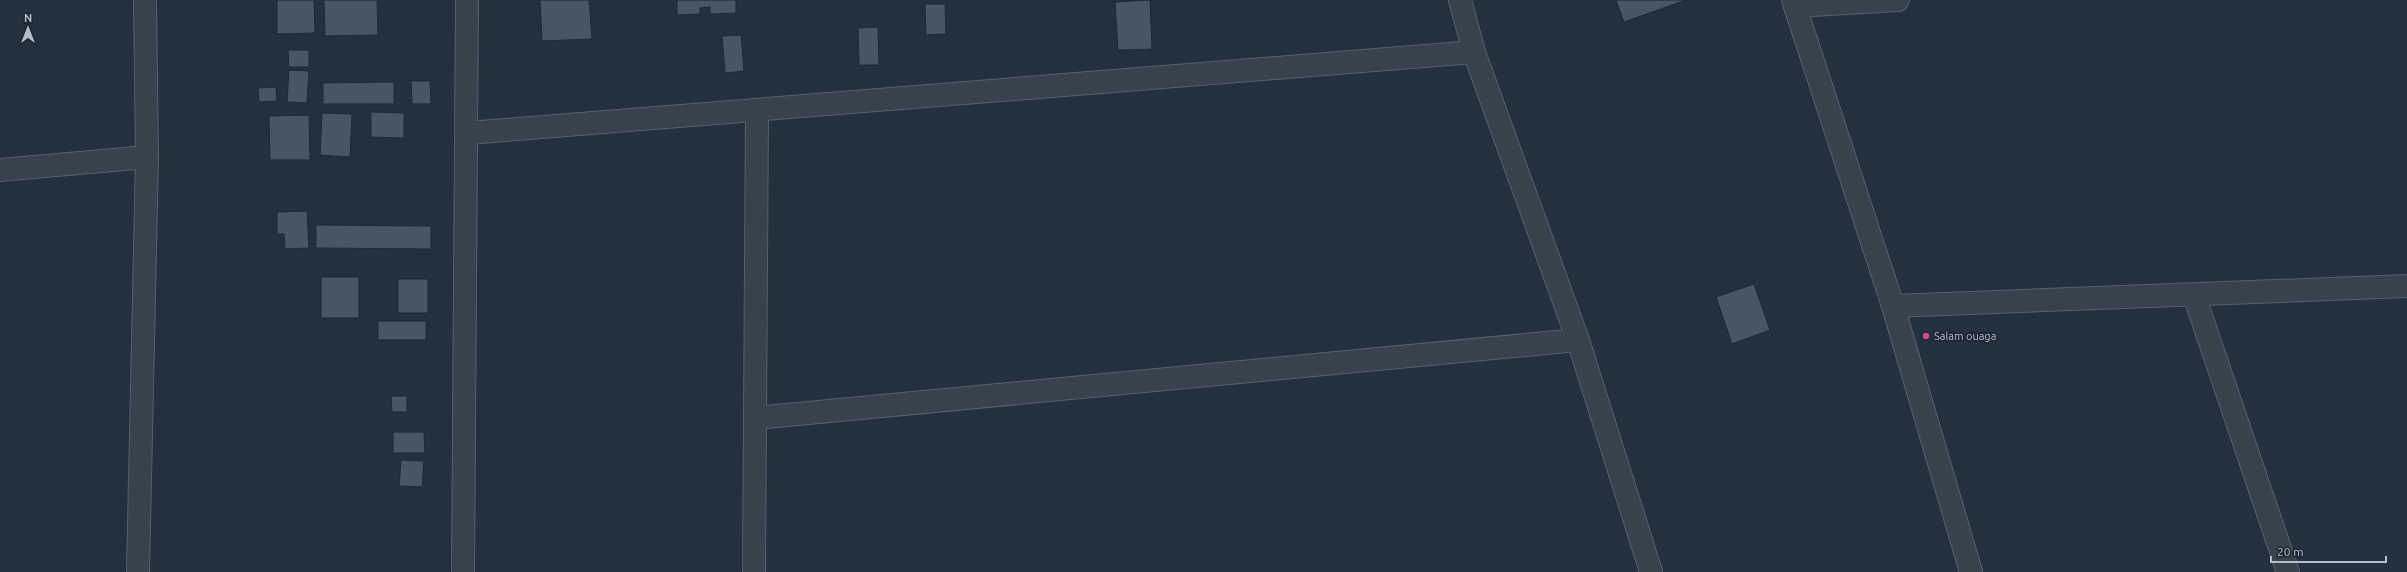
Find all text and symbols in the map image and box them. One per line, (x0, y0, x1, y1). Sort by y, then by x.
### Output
north arrow (8, 8, 48, 48)
text: N (24, 12, 32, 24)
place label: Salam ouaga (1934, 330, 1996, 342)
marker: Salam ouaga (1921, 331, 1931, 341)
scale bar (2271, 538, 2386, 564)
text: 20 m (2277, 545, 2304, 558)

